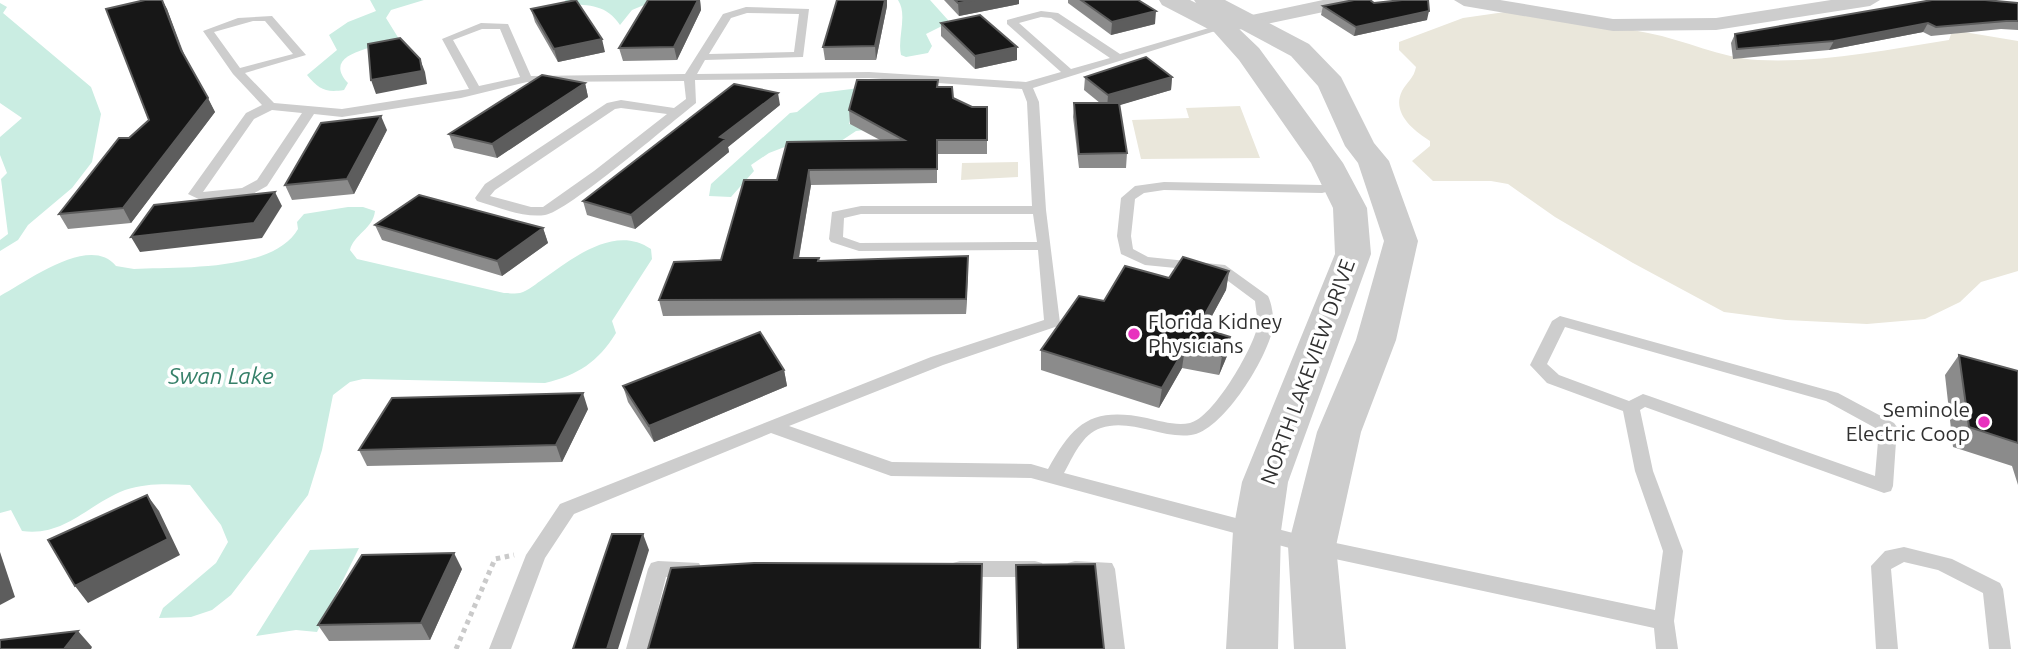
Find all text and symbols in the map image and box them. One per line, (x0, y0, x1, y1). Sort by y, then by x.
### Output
street label: NORTH LAKEVIEW DRIVE (1255, 256, 1359, 488)
place label: Florida Kidney Physicians (1148, 309, 1282, 357)
marker: Florida Kidney Physicians (1126, 326, 1142, 342)
water label: Swan Lake (167, 363, 274, 388)
place label: Seminole Electric Coop (1846, 397, 1970, 445)
marker: Seminole Electric Coop (1976, 414, 1992, 430)

